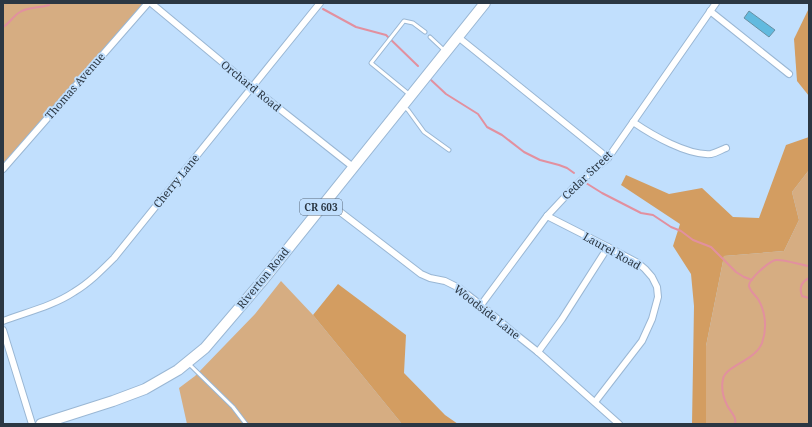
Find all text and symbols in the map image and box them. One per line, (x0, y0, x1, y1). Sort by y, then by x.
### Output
street label: Thomas Avenue (41, 49, 108, 122)
street label: Orchard Road (218, 57, 285, 115)
street label: Cedar Street (558, 147, 615, 202)
street label: Cherry Lane (149, 151, 202, 211)
road number: CR 603 (300, 199, 342, 215)
street label: Laurel Road (581, 229, 644, 273)
street label: Riverton Road (233, 244, 292, 311)
street label: Woodside Lane (451, 281, 524, 342)

